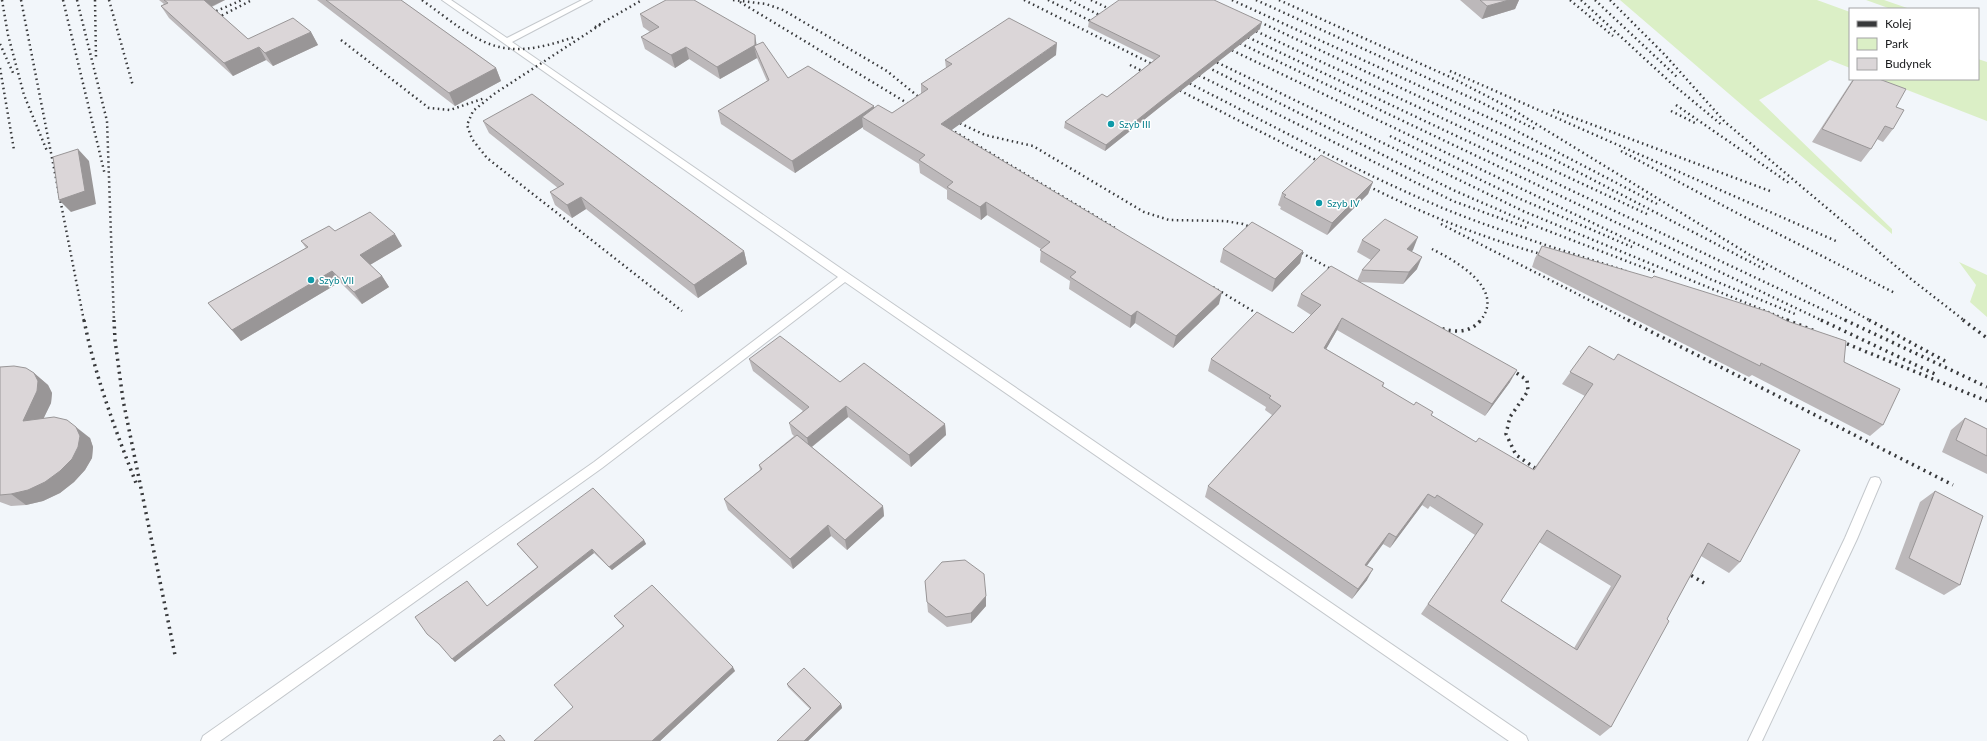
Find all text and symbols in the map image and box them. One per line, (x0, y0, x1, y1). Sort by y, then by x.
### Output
legend (1849, 8, 1979, 80)
text: Kolej (1885, 16, 1911, 31)
text: Park (1885, 36, 1909, 51)
text: Budynek (1885, 56, 1932, 71)
place label: Szyb III (1119, 118, 1151, 130)
marker: Szyb III (1106, 119, 1116, 129)
place label: Szyb IV (1327, 197, 1360, 209)
marker: Szyb IV (1314, 198, 1324, 208)
place label: Szyb VII (319, 274, 354, 286)
marker: Szyb VII (306, 275, 316, 285)

